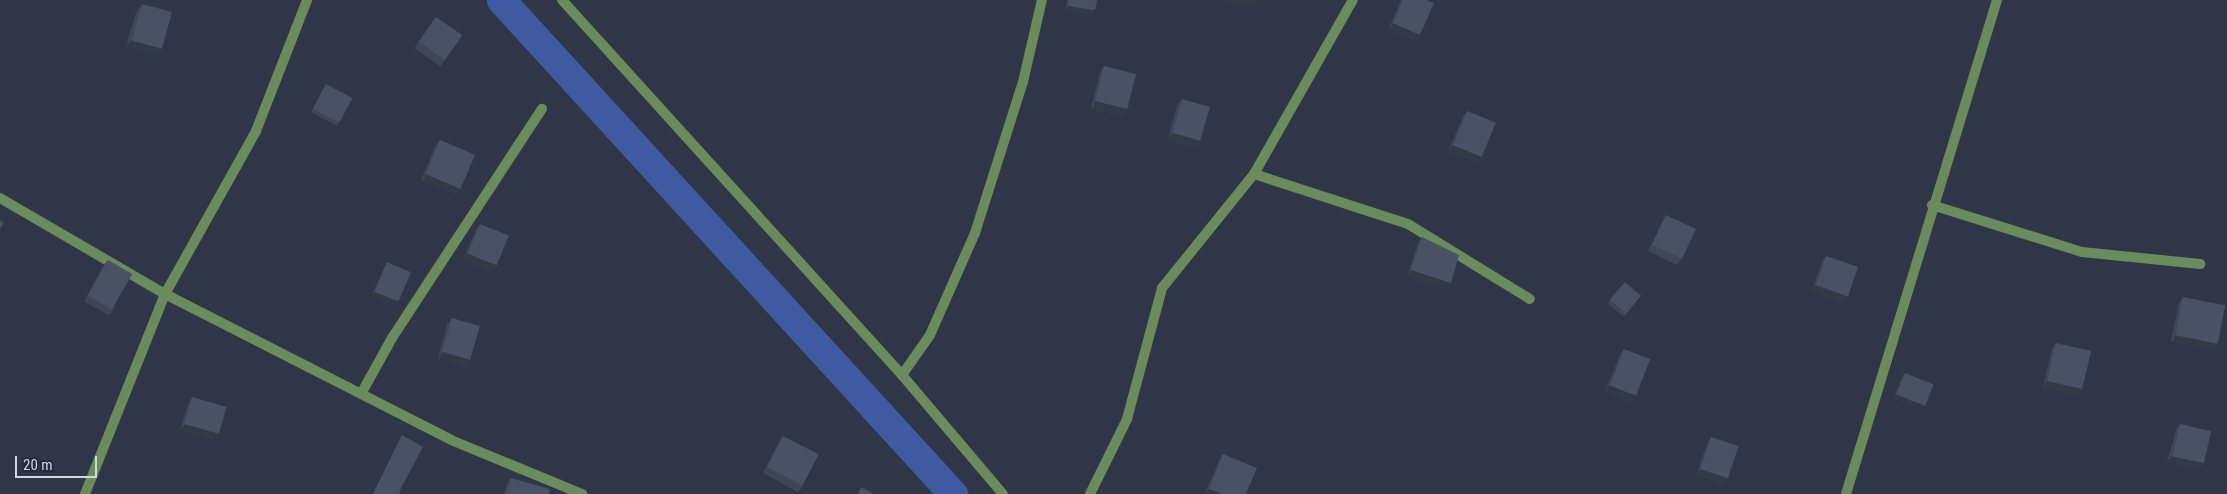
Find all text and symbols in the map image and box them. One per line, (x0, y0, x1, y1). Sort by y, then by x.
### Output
scale bar (18, 446, 100, 478)
text: 20 m (23, 456, 53, 474)

